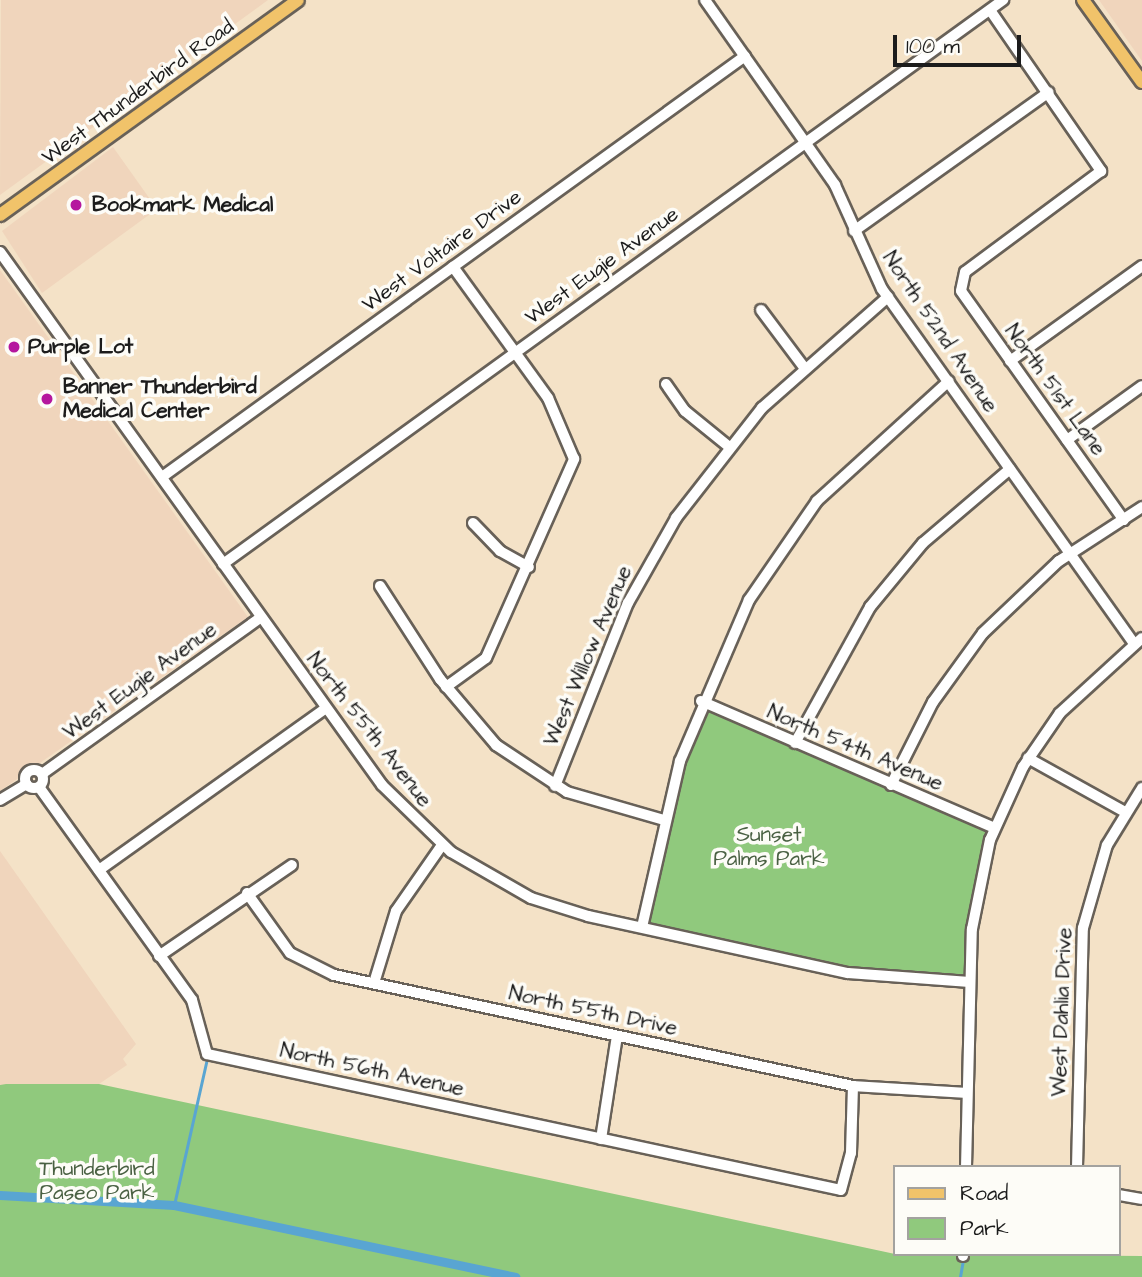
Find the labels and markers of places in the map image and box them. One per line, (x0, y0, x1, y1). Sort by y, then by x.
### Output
place label: Bookmark Medical (92, 192, 273, 218)
marker: Bookmark Medical (66, 195, 86, 215)
place label: Purple Lot (28, 334, 133, 360)
marker: Purple Lot (6, 339, 22, 355)
place label: Banner Thunderbird Medical Center (63, 374, 257, 424)
marker: Banner Thunderbird Medical Center (37, 389, 57, 409)

